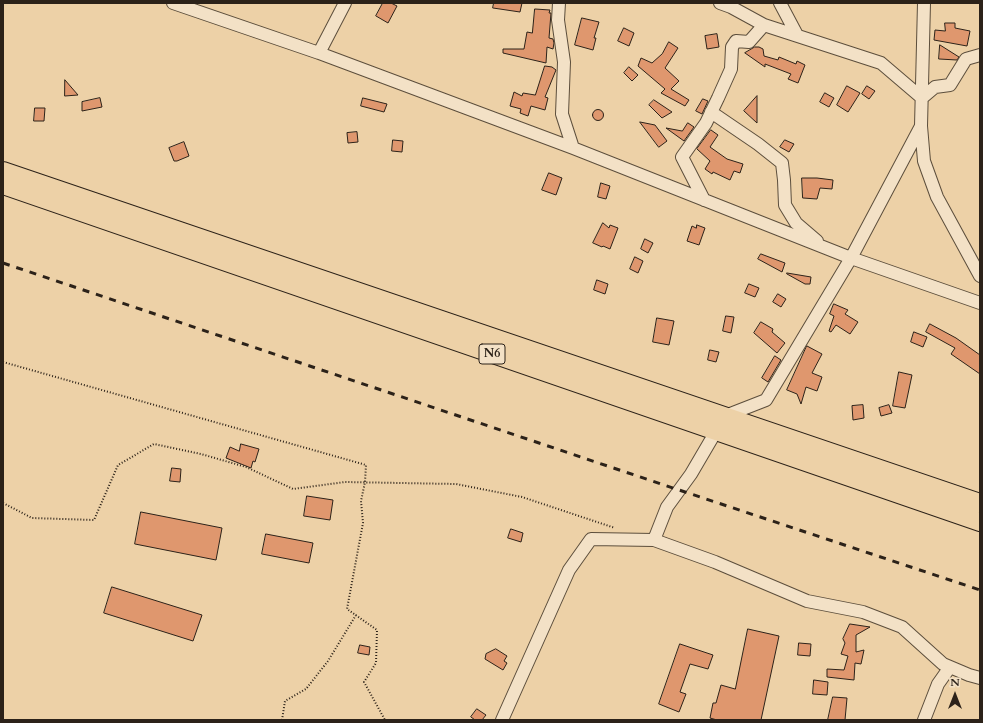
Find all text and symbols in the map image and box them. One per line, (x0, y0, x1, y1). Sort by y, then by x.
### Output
road number: N6 (479, 344, 505, 364)
north arrow (935, 675, 975, 715)
text: N (950, 675, 960, 690)

